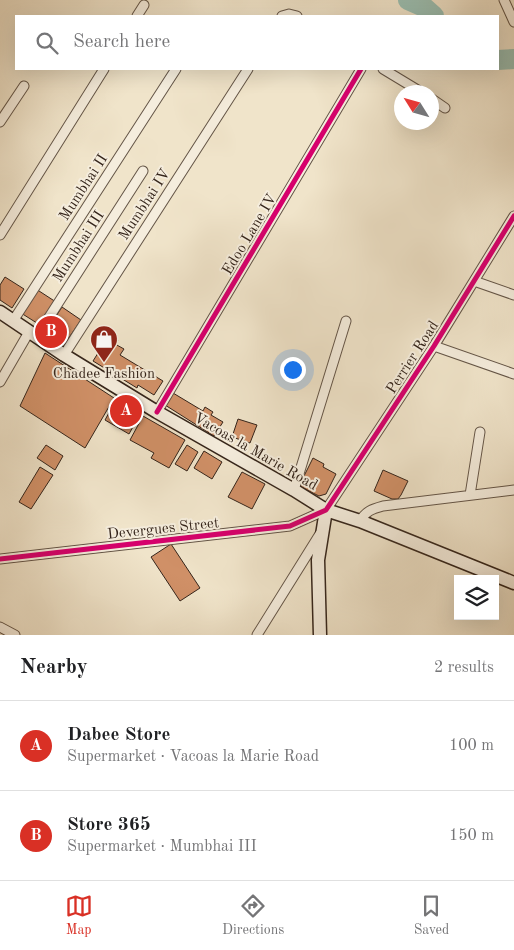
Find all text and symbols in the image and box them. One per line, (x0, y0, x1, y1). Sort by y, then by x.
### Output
search box (15, 15, 499, 70)
icon: search (33, 29, 61, 57)
text: Search here (73, 33, 170, 52)
north arrow (394, 85, 439, 130)
street label: Mumbhai II (57, 152, 111, 224)
street label: Mumbhai IV (117, 166, 174, 243)
street label: Edoo Lane IV (220, 191, 280, 278)
street label: Mumbhai III (51, 208, 108, 285)
pin: B (35, 313, 67, 351)
street label: Perrier Road (384, 319, 442, 397)
shop icon: Chadee Fashion (89, 324, 119, 363)
your location (280, 357, 306, 383)
place label: Chadee Fashion (53, 367, 155, 382)
pin: A (110, 392, 142, 430)
street label: Vacoas la Marie Road (191, 411, 320, 494)
street label: Devergues Street (107, 516, 220, 543)
map controls (454, 575, 499, 620)
button: layers (454, 575, 499, 620)
text: Nearby (20, 657, 88, 678)
text: 2 results (434, 660, 494, 676)
text: Dabee Store (67, 726, 170, 745)
text: A (30, 738, 42, 754)
text: 100 m (449, 738, 494, 754)
text: Supermarket · Vacoas la Marie Road (67, 749, 319, 765)
text: Store 365 (67, 816, 151, 835)
text: B (30, 828, 42, 844)
text: 150 m (449, 828, 494, 844)
text: Supermarket · Mumbhai III (67, 839, 257, 855)
tab: Map (65, 892, 93, 939)
tab: Directions (222, 892, 284, 939)
tab: Saved (414, 892, 449, 939)

